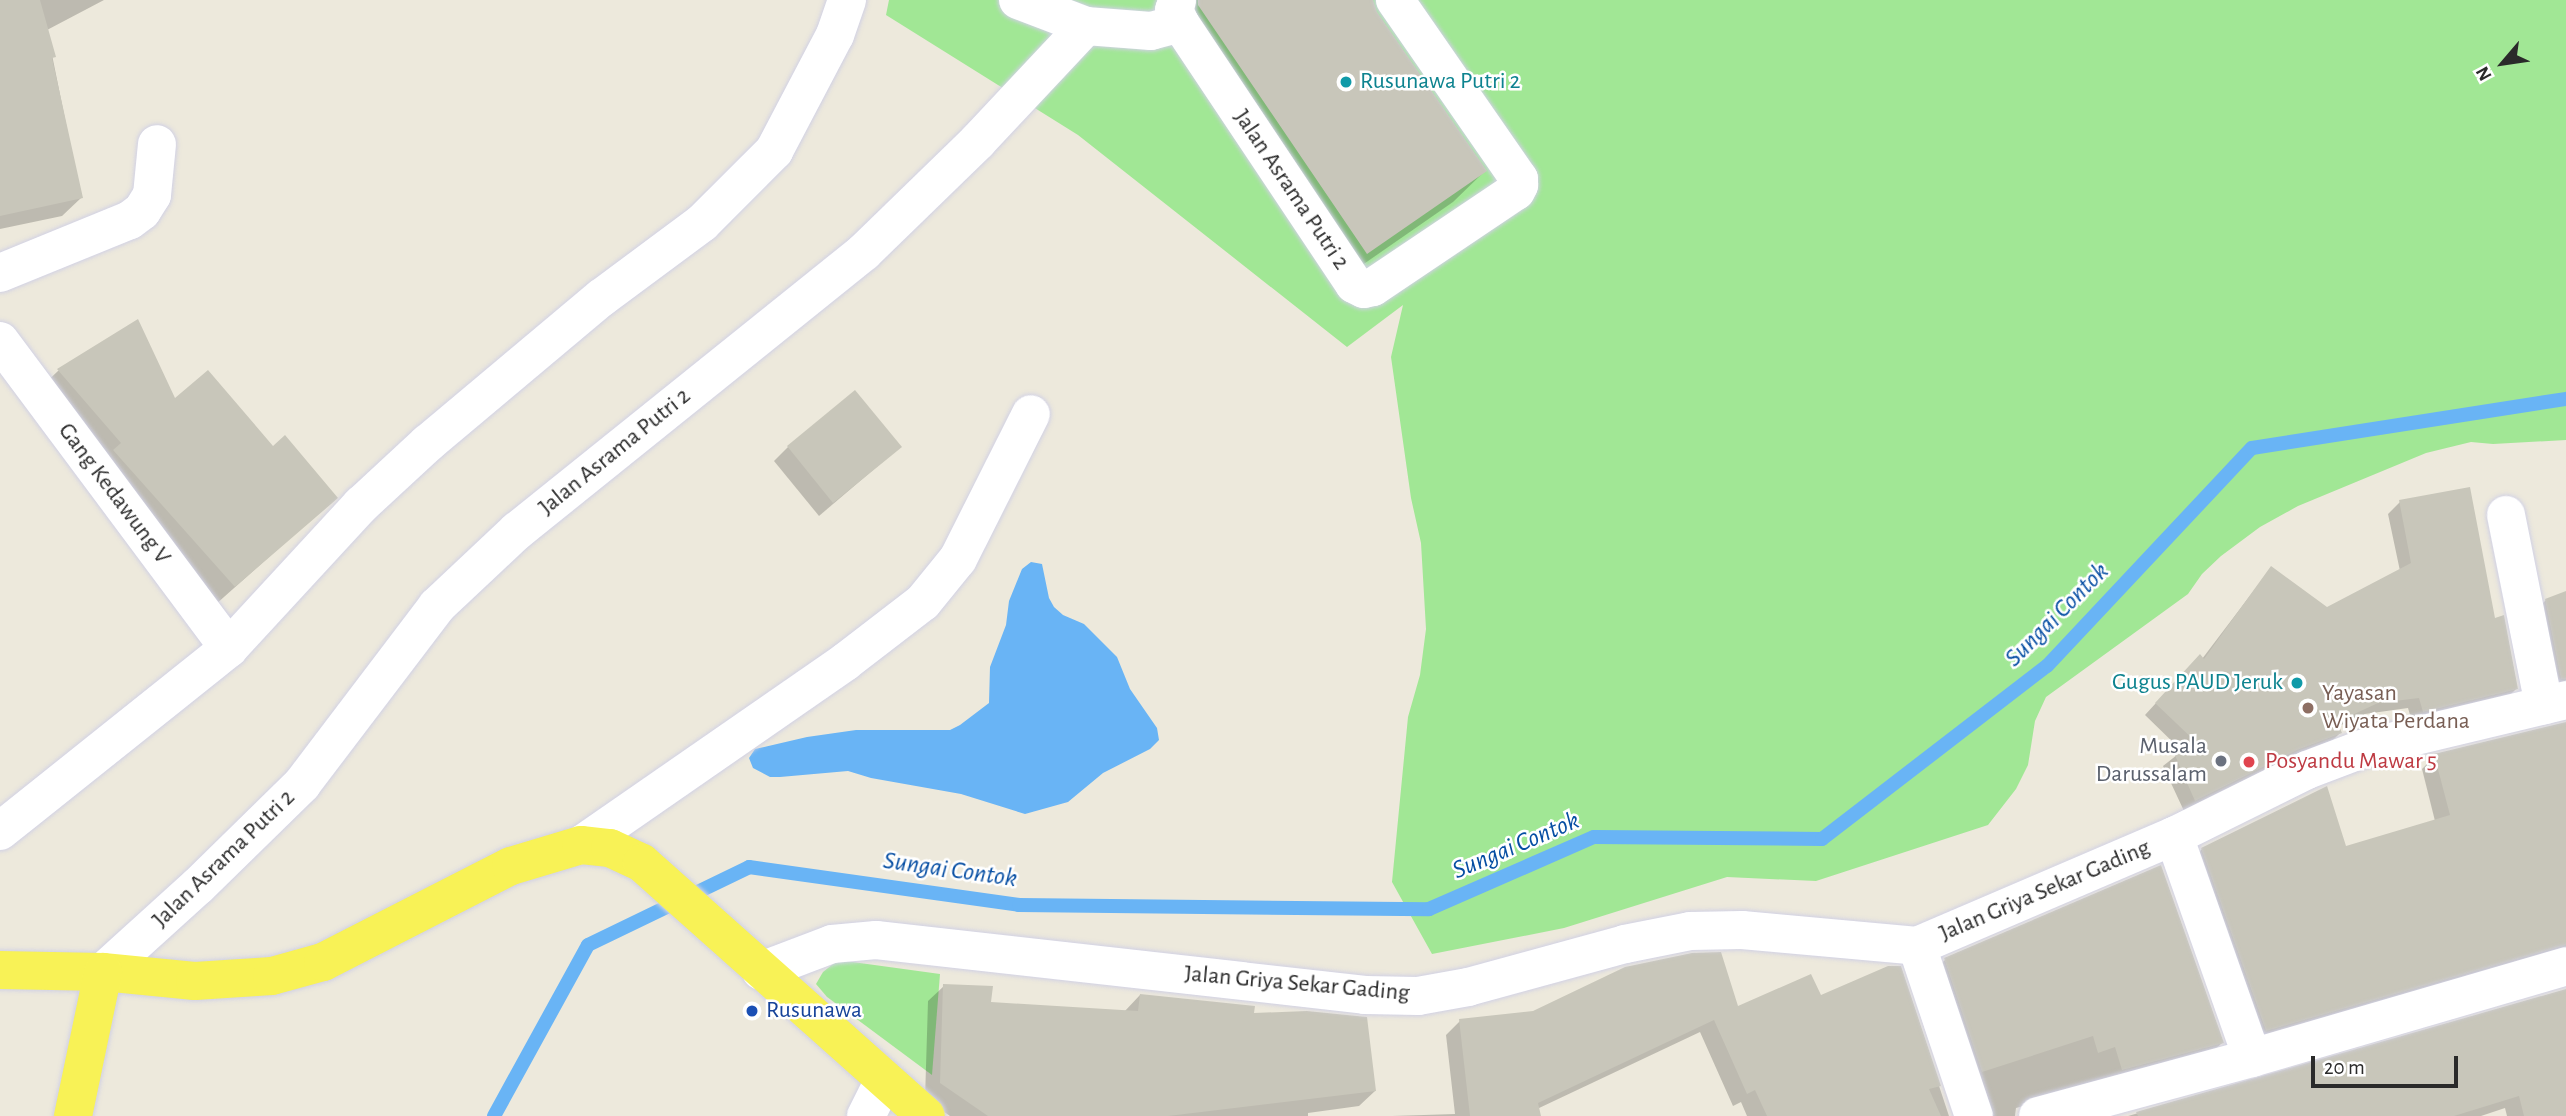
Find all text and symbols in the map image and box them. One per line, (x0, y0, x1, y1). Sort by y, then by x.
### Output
north arrow (2468, 28, 2538, 98)
text: N (2473, 63, 2496, 84)
place label: Rusunawa Putri 2 (1360, 68, 1520, 96)
marker: Rusunawa Putri 2 (1338, 74, 1354, 90)
street label: Jalan Asrama Putri 2 (1227, 104, 1355, 276)
street label: Jalan Asrama Putri 2 (533, 382, 697, 522)
street label: Gang Kedawung V (51, 418, 177, 570)
water label: Sungai Contok (1998, 556, 2116, 674)
place label: Gugus PAUD Jeruk (2112, 669, 2283, 697)
marker: Gugus PAUD Jeruk (2289, 675, 2305, 691)
place label: Yayasan Wiyata Perdana (2322, 680, 2470, 736)
marker: Yayasan Wiyata Perdana (2300, 700, 2316, 716)
place label: Musala Darussalam (2096, 733, 2207, 789)
place label: Posyandu Mawar 5 (2265, 748, 2437, 776)
marker: Posyandu Mawar 5 (2239, 752, 2259, 772)
marker: Musala Darussalam (2213, 753, 2229, 769)
street label: Jalan Asrama Putri 2 (147, 784, 301, 934)
water label: Sungai Contok (1448, 805, 1584, 887)
street label: Jalan Griya Sekar Gading (1935, 834, 2155, 948)
water label: Sungai Contok (881, 845, 1019, 895)
street label: Jalan Griya Sekar Gading (1183, 960, 1411, 1008)
place label: Rusunawa (766, 997, 862, 1025)
marker: Rusunawa (744, 1003, 760, 1019)
scale bar (2314, 1042, 2461, 1086)
text: 20 m (2324, 1057, 2365, 1078)

